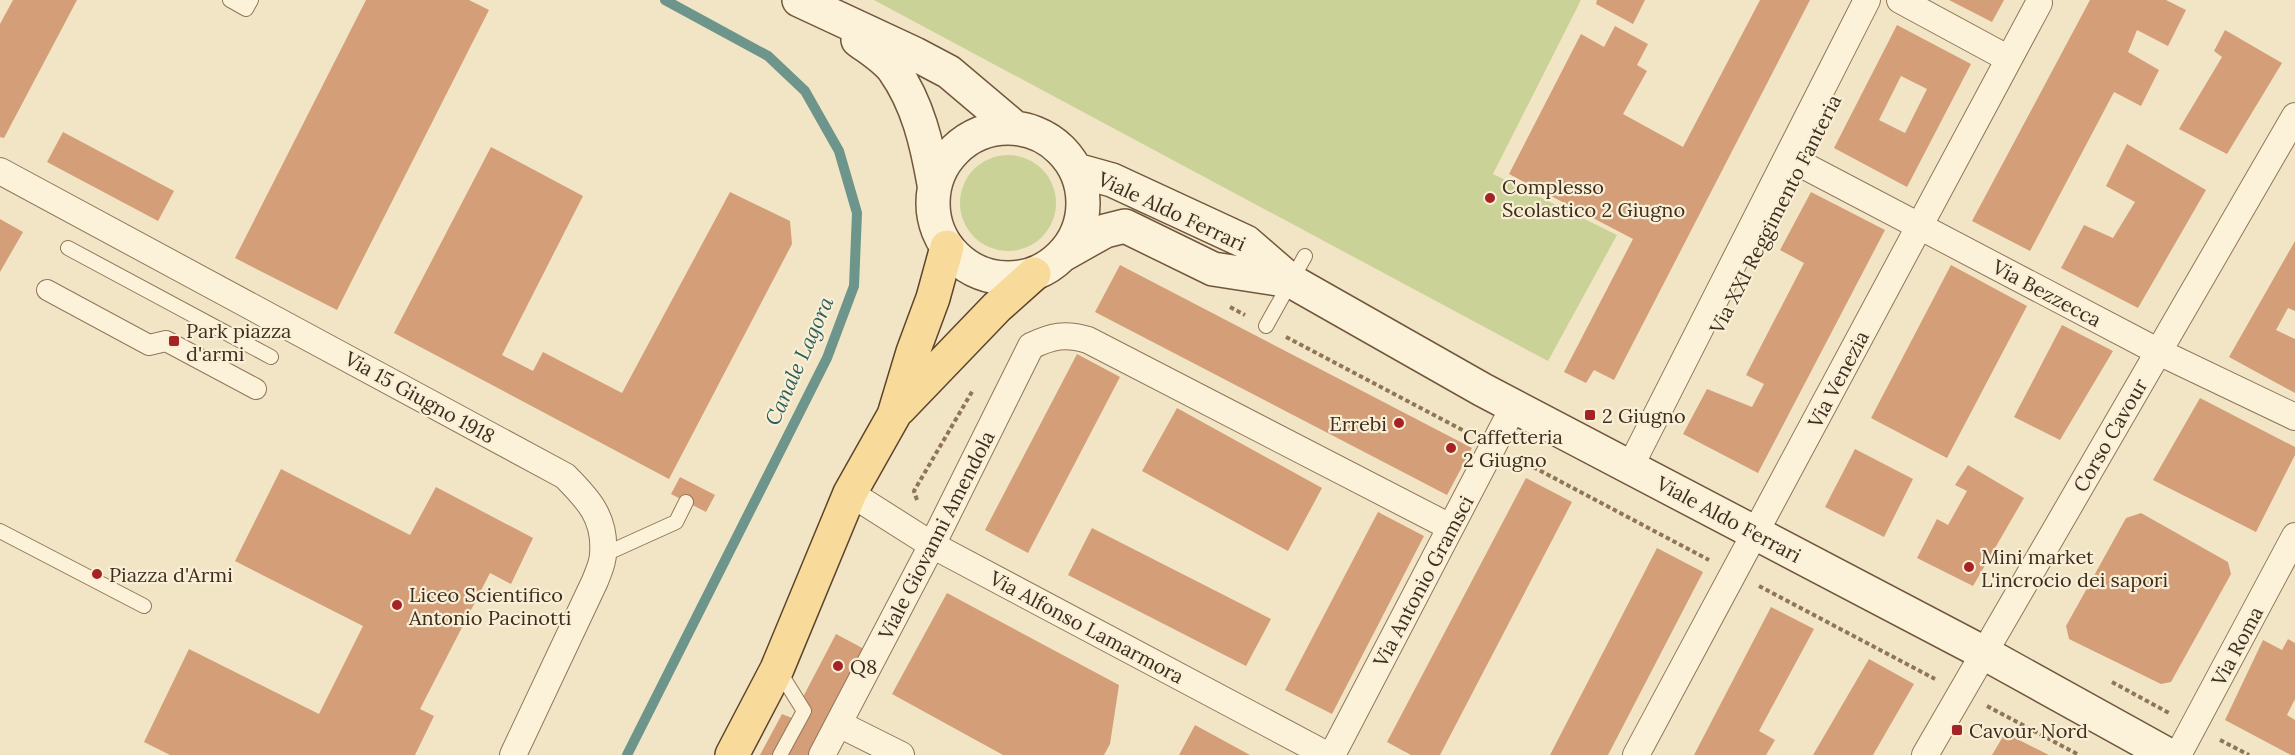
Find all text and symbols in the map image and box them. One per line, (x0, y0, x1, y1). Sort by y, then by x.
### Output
street label: Via XXI Reggimento Fanteria (1703, 90, 1846, 339)
street label: Viale Aldo Ferrari (1093, 165, 1250, 256)
place label: Complesso Scolastico 2 Giugno (1502, 174, 1685, 222)
marker: Complesso Scolastico 2 Giugno (1483, 191, 1497, 205)
street label: Via Bezzecca (1987, 253, 2106, 332)
water label: Canale Lagora (759, 292, 840, 430)
place label: Park piazza d'armi (186, 318, 291, 366)
street label: Via Venezia (1802, 326, 1874, 433)
marker: Park piazza d'armi (167, 334, 181, 348)
street label: Via 15 Giugno 1918 (340, 345, 499, 449)
street label: Corso Cavour (2067, 373, 2153, 496)
place label: 2 Giugno (1602, 403, 1686, 428)
marker: 2 Giugno (1583, 408, 1597, 422)
place label: Errebi (1329, 411, 1387, 436)
marker: Errebi (1392, 416, 1406, 430)
place label: Caffetteria 2 Giugno (1463, 424, 1563, 472)
street label: Viale Giovanni Amendola (872, 426, 1000, 644)
marker: Caffetteria 2 Giugno (1444, 441, 1458, 455)
street label: Viale Aldo Ferrari (1651, 470, 1806, 568)
street label: Via Antonio Gramsci (1367, 491, 1479, 672)
place label: Mini market L'incrocio dei sapori (1981, 544, 2168, 592)
marker: Mini market L'incrocio dei sapori (1962, 560, 1976, 574)
place label: Piazza d'Armi (109, 562, 233, 587)
street label: Via Alfonso Lamarmora (985, 565, 1188, 689)
marker: Piazza d'Armi (90, 567, 104, 581)
place label: Liceo Scientifico Antonio Pacinotti (408, 582, 571, 630)
marker: Liceo Scientifico Antonio Pacinotti (390, 598, 404, 612)
street label: Via Roma (2205, 602, 2268, 691)
place label: Q8 (850, 654, 877, 679)
marker: Q8 (831, 659, 845, 673)
place label: Cavour Nord (1969, 718, 2088, 743)
marker: Cavour Nord (1950, 723, 1964, 737)

